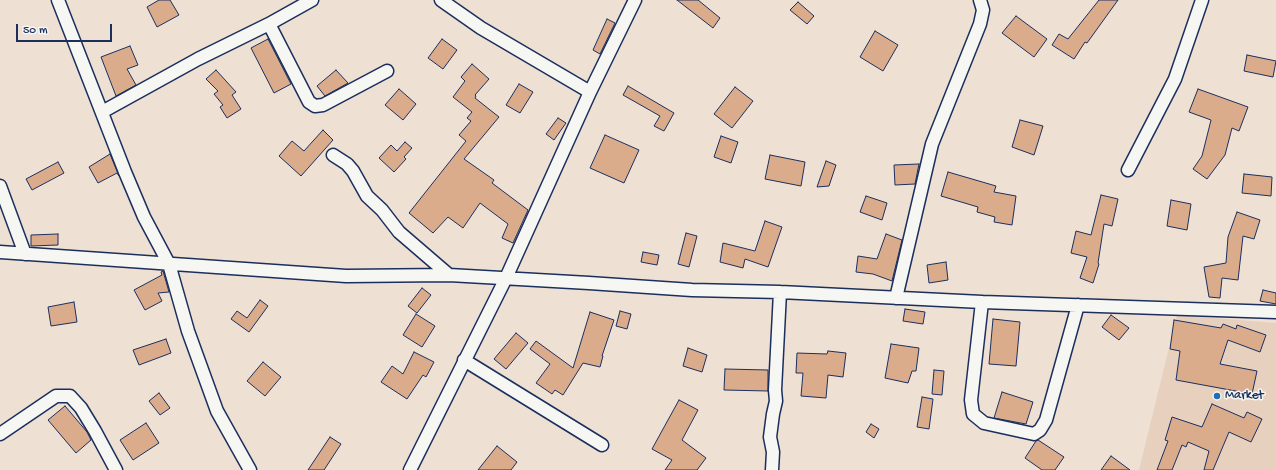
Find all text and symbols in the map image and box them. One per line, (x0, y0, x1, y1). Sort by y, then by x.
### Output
scale bar (18, 16, 114, 42)
text: 50 m (23, 24, 48, 38)
place label: Market (1225, 388, 1264, 404)
marker: Market (1212, 391, 1222, 401)

